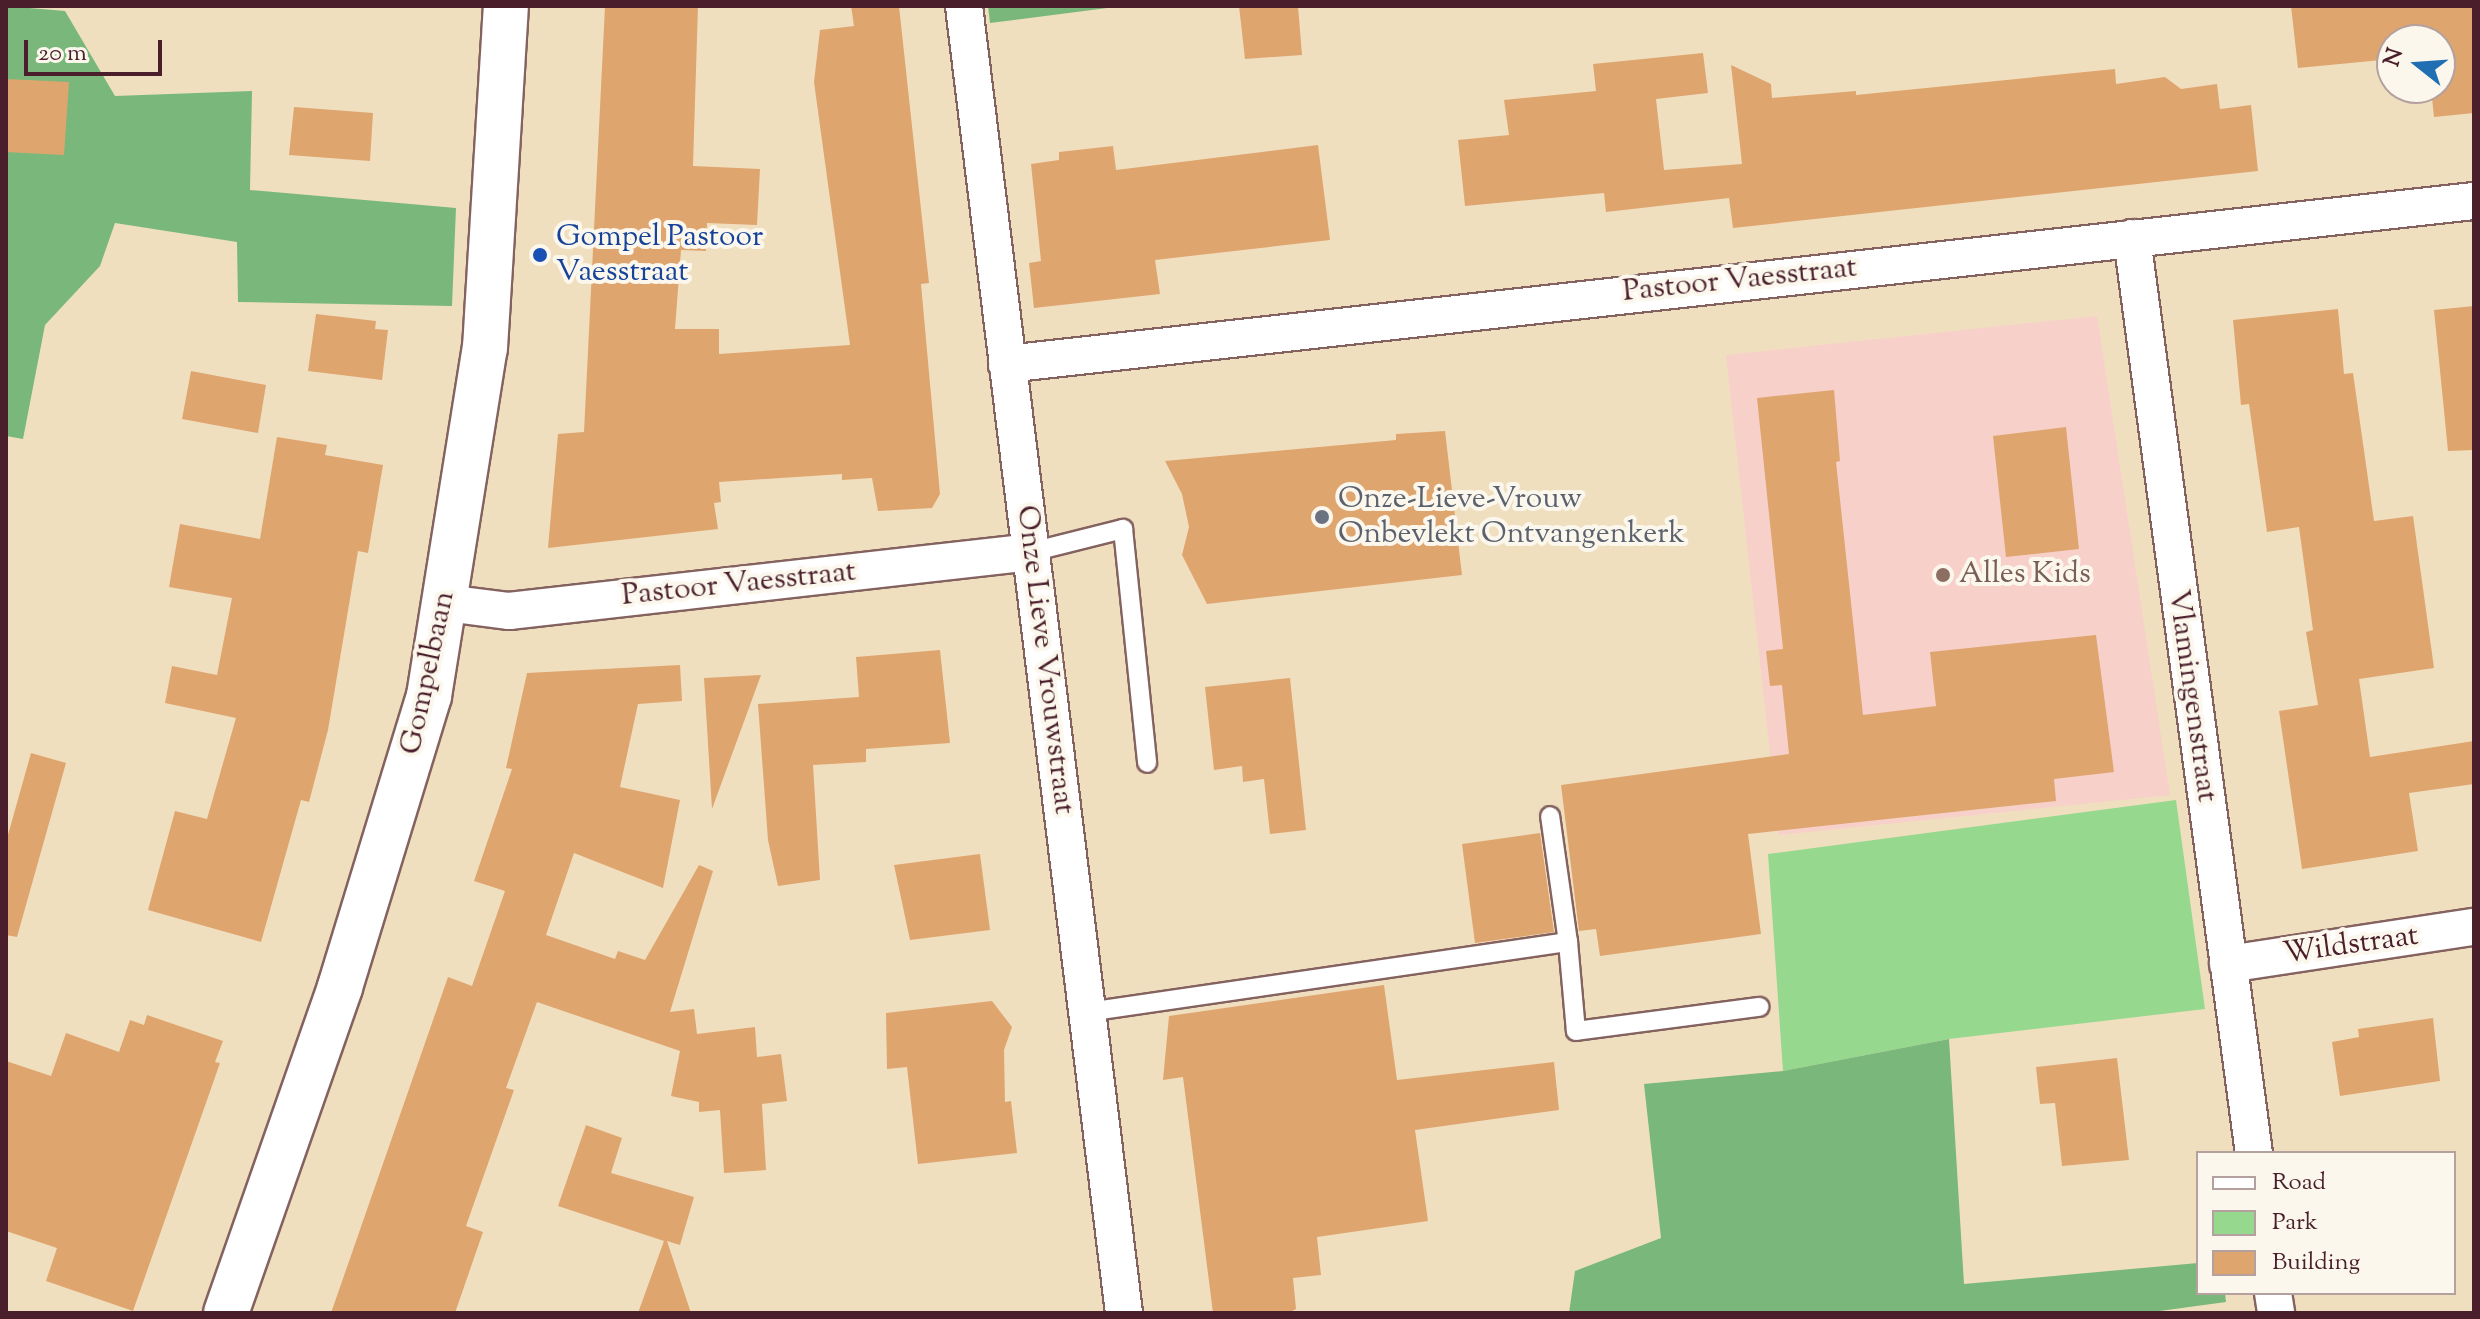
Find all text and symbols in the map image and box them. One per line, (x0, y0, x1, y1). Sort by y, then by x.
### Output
scale bar (28, 24, 166, 74)
north arrow (2376, 24, 2456, 104)
text: 20 m (38, 37, 87, 71)
text: N (2377, 44, 2413, 71)
place label: Gompel Pastoor Vaesstraat (556, 220, 763, 290)
marker: Gompel Pastoor Vaesstraat (531, 246, 549, 264)
street label: Pastoor Vaesstraat (1621, 251, 1859, 311)
place label: Onze-Lieve-Vrouw Onbevlekt Ontvangenkerk (1338, 482, 1685, 552)
street label: Onze Lieve Vrouwstraat (1007, 503, 1081, 817)
marker: Onze-Lieve-Vrouw Onbevlekt Ontvangenkerk (1313, 508, 1331, 526)
street label: Pastoor Vaesstraat (620, 555, 858, 615)
place label: Alles Kids (1959, 557, 2091, 593)
marker: Alles Kids (1934, 566, 1952, 584)
street label: Vlamingenstraat (2158, 587, 2224, 805)
street label: Gompelbaan (394, 588, 464, 758)
street label: Wildstraat (2281, 919, 2421, 973)
legend (2196, 1151, 2456, 1295)
text: Road (2272, 1166, 2326, 1200)
text: Park (2272, 1206, 2318, 1240)
text: Building (2272, 1246, 2360, 1280)

